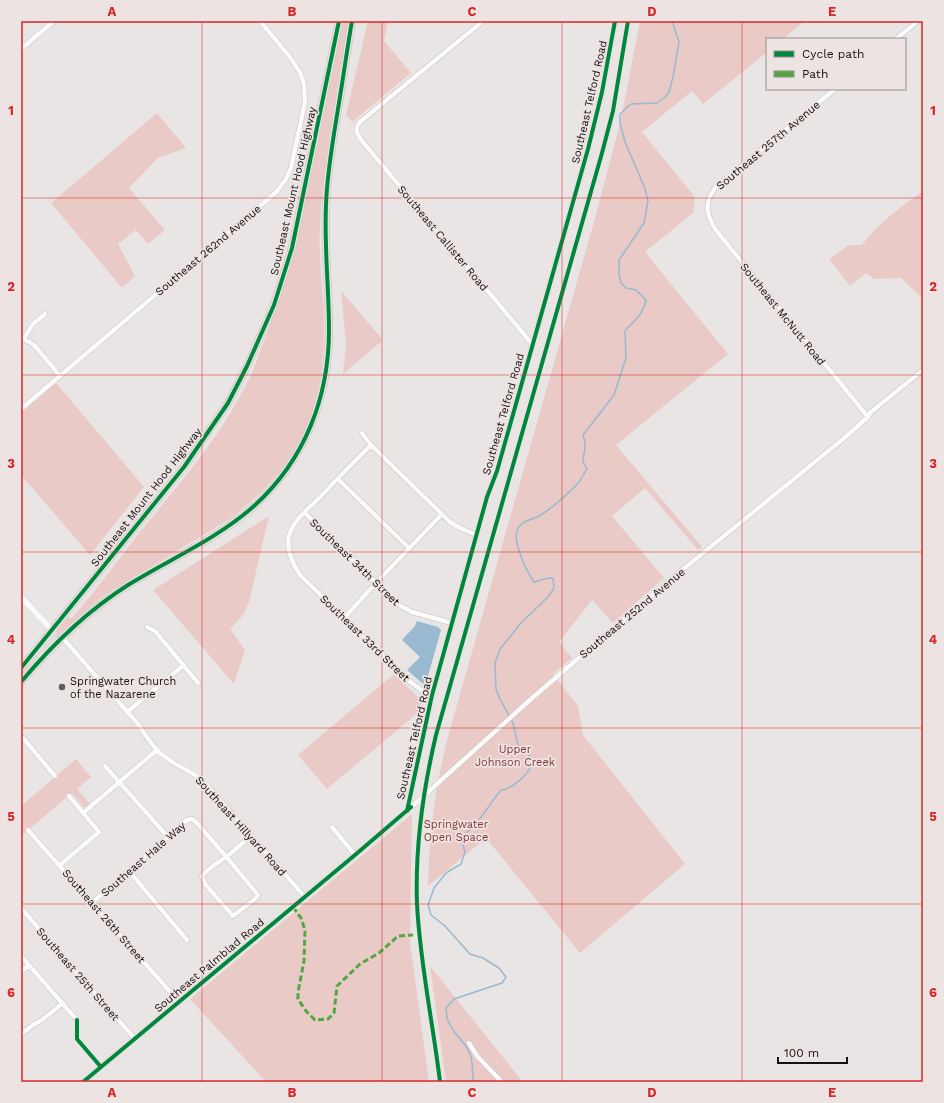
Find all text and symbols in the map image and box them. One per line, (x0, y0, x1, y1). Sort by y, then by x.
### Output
text: A (108, 4, 117, 19)
text: B (288, 4, 297, 19)
text: C (468, 4, 477, 19)
text: D (647, 4, 657, 19)
text: E (828, 4, 836, 19)
legend (766, 38, 906, 90)
street label: Southeast Telford Road (569, 39, 610, 165)
text: Cycle path (802, 47, 864, 61)
text: Path (802, 67, 828, 81)
street label: Southeast 257th Avenue (714, 98, 823, 193)
text: 1 (8, 103, 14, 118)
text: 1 (930, 103, 936, 118)
street label: Southeast Mount Hood Highway (268, 105, 319, 277)
street label: Southeast Callister Road (395, 183, 491, 294)
street label: Southeast 262nd Avenue (153, 202, 264, 298)
street label: Southeast McNutt Road (737, 261, 828, 368)
text: 2 (7, 279, 15, 294)
text: 2 (929, 279, 937, 294)
street label: Southeast Telford Road (480, 352, 527, 476)
street label: Southeast Mount Hood Highway (88, 425, 205, 569)
text: 3 (7, 456, 15, 471)
text: 3 (929, 456, 937, 471)
street label: Southeast 34th Street (307, 516, 403, 609)
street label: Southeast 252nd Avenue (577, 565, 688, 661)
street label: Southeast 33rd Street (317, 592, 412, 685)
text: 4 (7, 632, 16, 647)
text: 4 (929, 632, 938, 647)
place label: Springwater Church of the Nazarene (70, 675, 176, 701)
street label: Southeast Telford Road (394, 675, 435, 801)
marker: Springwater Church of the Nazarene (57, 682, 67, 692)
park label: Upper Johnson Creek (475, 743, 555, 769)
street label: Southeast Hillyard Road (192, 774, 289, 879)
text: 5 (7, 809, 15, 824)
text: 5 (929, 809, 937, 824)
park label: Springwater Open Space (424, 818, 489, 844)
street label: Southeast Hale Way (98, 819, 188, 900)
street label: Southeast 26th Street (59, 867, 148, 966)
street label: Southeast Palmblad Road (152, 916, 267, 1015)
street label: Southeast 25th Street (33, 925, 122, 1024)
text: 6 (7, 985, 15, 1000)
text: 6 (929, 985, 937, 1000)
scale bar (778, 1039, 847, 1065)
text: 100 m (784, 1046, 819, 1060)
text: A (108, 1085, 117, 1100)
text: B (288, 1085, 297, 1100)
text: C (468, 1085, 477, 1100)
text: D (647, 1085, 657, 1100)
text: E (828, 1085, 836, 1100)

